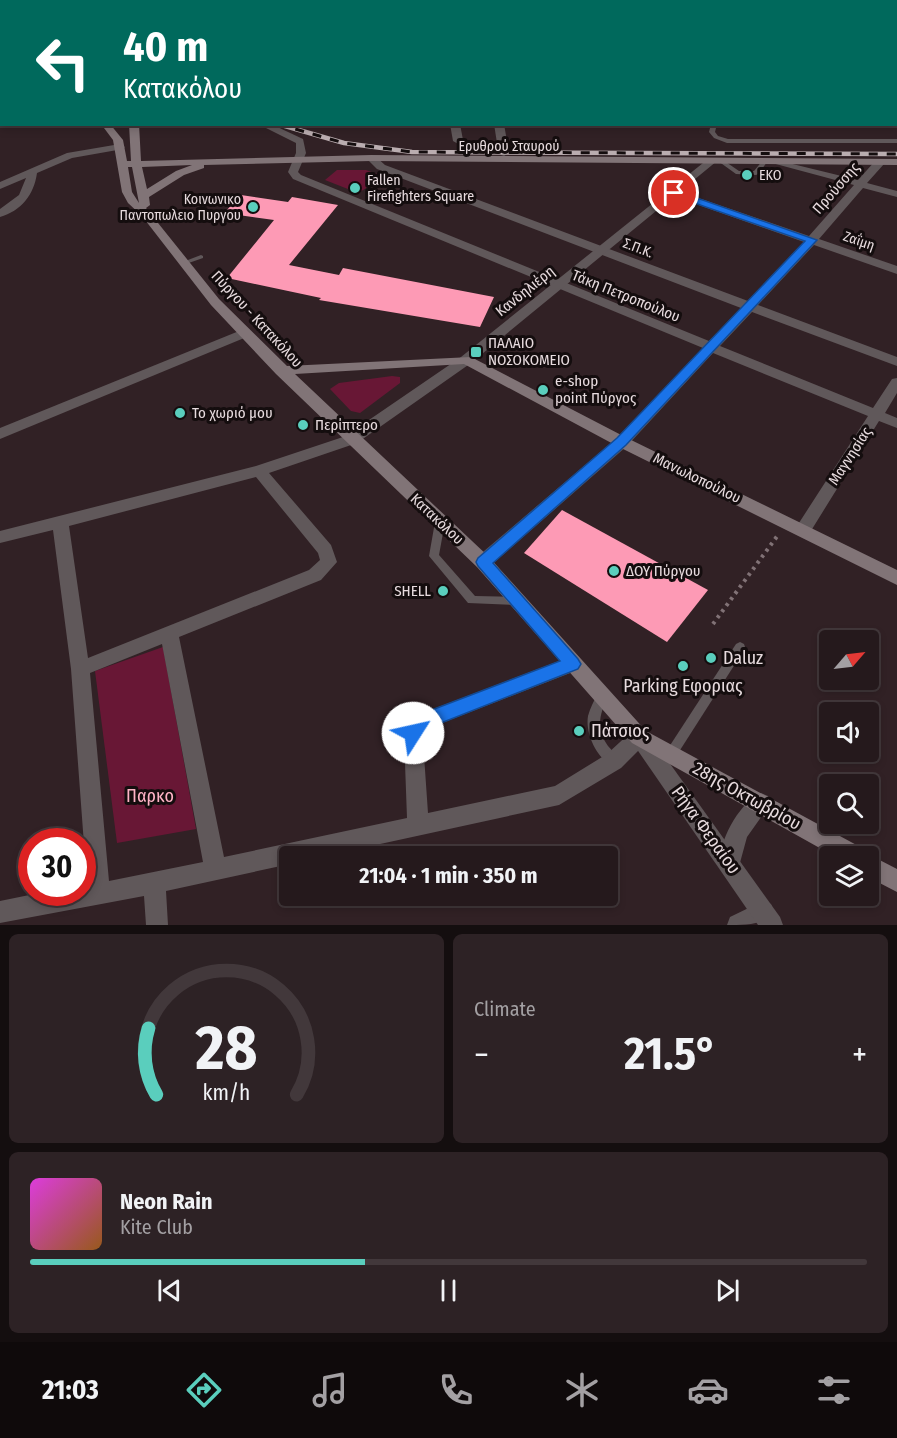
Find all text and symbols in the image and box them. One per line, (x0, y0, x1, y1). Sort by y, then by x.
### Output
text: 40 m (123, 22, 208, 72)
icon: left (24, 24, 102, 102)
text: Κατακόλου (123, 73, 242, 105)
street label: Ερυθρού Σταυρού (458, 138, 560, 155)
street label: Προύσσης (809, 158, 864, 218)
pin (648, 167, 699, 218)
place label: EKO (759, 167, 782, 184)
marker: EKO (740, 168, 754, 182)
place label: Fallen Firefighters Square (367, 172, 474, 205)
icon: arrive (657, 176, 690, 209)
marker: Fallen Firefighters Square (348, 181, 362, 195)
place label: Κοινωνικο Παντοπωλειο Πυργου (120, 191, 241, 224)
marker: Κοινωνικο Παντοπωλειο Πυργου (246, 200, 260, 214)
street label: Ζαΐμη (841, 227, 877, 254)
street label: Σ.Π.Κ. (620, 234, 656, 262)
street label: Κανδηλιέρη (492, 262, 558, 320)
street label: Τάκη Πετροπούλου (569, 266, 683, 326)
street label: Πύργου - Κατακόλου (208, 267, 306, 371)
place label: ΠΑΛΑΙΟ ΝΟΣΟΚΟΜΕΙΟ (488, 334, 570, 369)
marker: ΠΑΛΑΙΟ ΝΟΣΟΚΟΜΕΙΟ (469, 345, 483, 359)
place label: e-shop point Πύργος (555, 372, 637, 407)
marker: e-shop point Πύργος (536, 383, 550, 397)
place label: Το χωριό μου (192, 404, 273, 422)
marker: Το χωριό μου (173, 406, 187, 420)
place label: Περίπτερο (315, 416, 378, 434)
marker: Περίπτερο (296, 418, 310, 432)
street label: Μαγνησίας (825, 423, 876, 488)
street label: Μανωλοπούλου (650, 449, 744, 507)
street label: Κατακόλου (407, 490, 467, 548)
place label: ΔΟΥ Πύργου (626, 562, 701, 580)
marker: ΔΟΥ Πύργου (607, 564, 621, 578)
place label: SHELL (394, 582, 431, 600)
marker: SHELL (436, 584, 450, 598)
north arrow (819, 630, 879, 690)
map controls (819, 630, 879, 906)
place label: Daluz (723, 647, 763, 669)
marker: Daluz (704, 651, 718, 665)
marker: Parking Εφοριας (676, 659, 690, 673)
place label: Parking Εφοριας (623, 675, 743, 697)
position arrow (381, 701, 445, 765)
button: sound (819, 702, 879, 762)
place label: Πάτσιος (591, 720, 650, 742)
marker: Πάτσιος (572, 724, 586, 738)
street label: 28ης Οκτωβρίου (689, 757, 805, 835)
button: search (819, 774, 879, 834)
street label: Ρήγα Φεραίου (667, 782, 745, 878)
park label: Παρκο (126, 785, 174, 807)
speed limit sign: 30 (18, 828, 96, 906)
button: layers (819, 846, 879, 906)
text: 21:04 · 1 min · 350 m (359, 862, 538, 889)
text: Climate (474, 997, 536, 1021)
text: 28 (195, 1011, 257, 1086)
text: 21.5° (624, 1027, 717, 1081)
text: − (474, 1035, 489, 1075)
text: + (852, 1035, 867, 1075)
text: km/h (203, 1081, 250, 1107)
text: Neon Rain (120, 1188, 213, 1215)
text: Kite Club (120, 1215, 193, 1239)
icon: previous (153, 1274, 186, 1307)
icon: pause (432, 1274, 465, 1307)
icon: next (711, 1274, 744, 1307)
icon: directions (183, 1369, 225, 1411)
icon: music (309, 1369, 351, 1411)
icon: phone (435, 1369, 477, 1411)
icon: climate (561, 1369, 603, 1411)
icon: car (687, 1369, 729, 1411)
icon: filters (813, 1369, 855, 1411)
text: 21:03 (42, 1374, 99, 1406)

